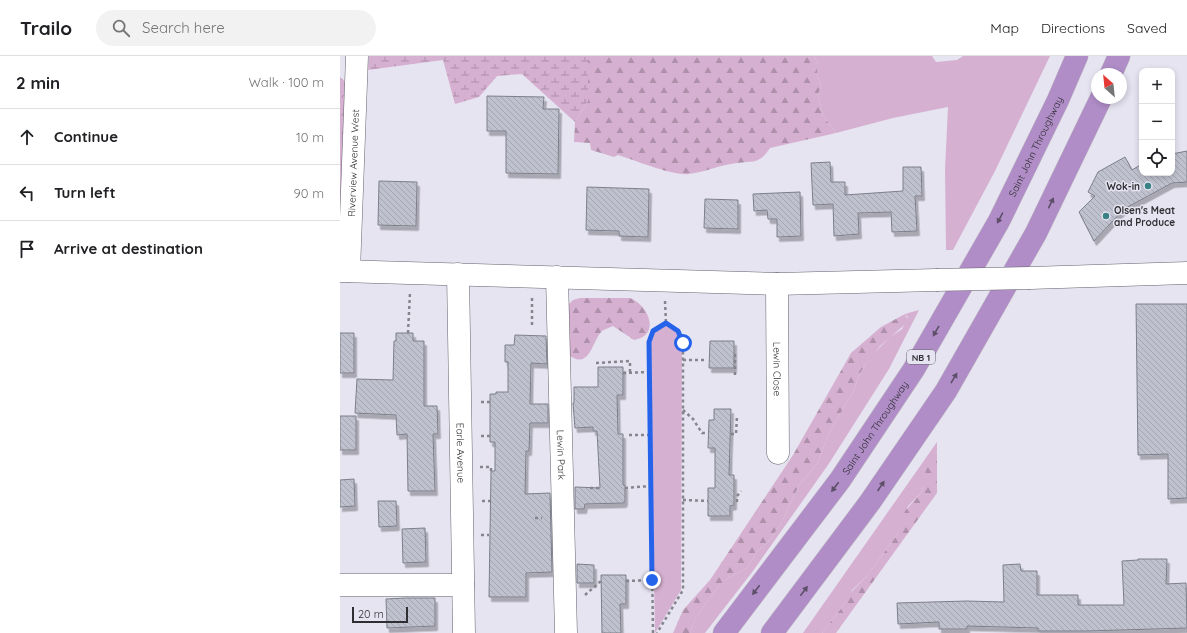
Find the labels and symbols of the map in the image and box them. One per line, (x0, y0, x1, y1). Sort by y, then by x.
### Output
north arrow (1091, 68, 1127, 104)
street label: Saint John Throughway (1005, 94, 1065, 199)
street label: Riverview Avenue West (345, 108, 362, 217)
place label: Wok-in (1107, 180, 1140, 193)
marker: Wok-in (1143, 181, 1153, 191)
one-way arrow (1048, 198, 1054, 209)
place label: Olsen's Meat and Produce (1114, 204, 1175, 229)
marker: Olsen's Meat and Produce (1101, 211, 1111, 221)
one-way arrow (997, 212, 1004, 224)
one-way arrow (932, 325, 939, 337)
route start (674, 334, 692, 352)
street label: Lewin Close (771, 342, 784, 397)
road number: NB 1 (907, 350, 935, 364)
one-way arrow (950, 372, 957, 384)
street label: Saint John Throughway (839, 378, 911, 477)
street label: Earle Avenue (454, 423, 468, 484)
street label: Lewin Park (554, 430, 569, 480)
one-way arrow (877, 481, 885, 491)
one-way arrow (831, 482, 839, 492)
route end (643, 571, 661, 589)
one-way arrow (752, 585, 761, 596)
one-way arrow (800, 585, 808, 596)
scale bar (352, 605, 408, 624)

